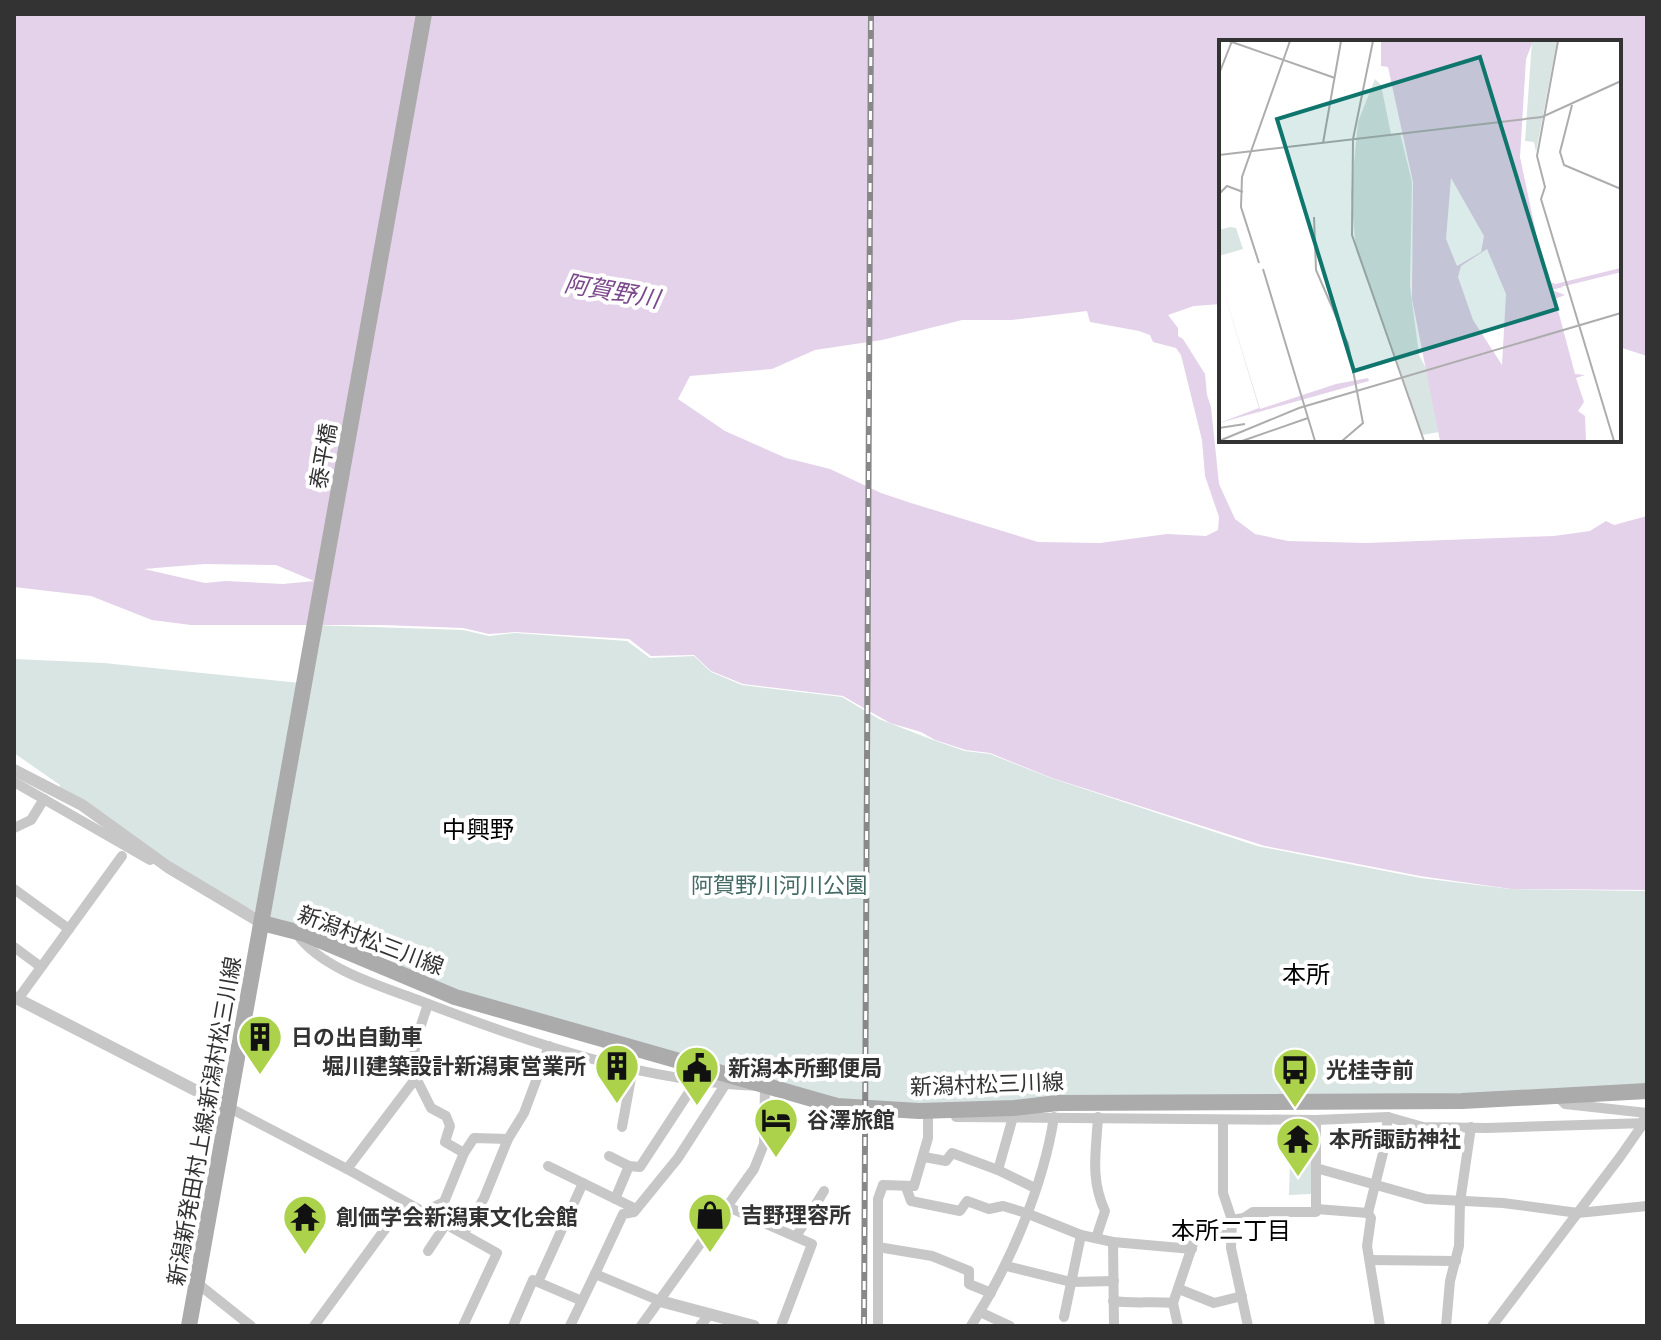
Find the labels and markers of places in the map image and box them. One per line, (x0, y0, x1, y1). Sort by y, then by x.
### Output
building icon: 日の出自動車 (236, 1013, 284, 1076)
place label: 日の出自動車 (291, 1024, 423, 1050)
building icon: 堀川建築設計新潟東営業所 (593, 1042, 641, 1105)
public building icon: 新潟本所郵便局 (673, 1044, 721, 1107)
bus stop icon: 光桂寺前 (1271, 1046, 1319, 1109)
place label: 堀川建築設計新潟東営業所 (322, 1053, 586, 1079)
place label: 新潟本所郵便局 (728, 1055, 882, 1081)
place label: 光桂寺前 (1326, 1057, 1414, 1083)
hotel icon: 谷澤旅館 (752, 1096, 800, 1159)
place label: 谷澤旅館 (807, 1107, 895, 1133)
temple icon: 本所諏訪神社 (1274, 1115, 1322, 1178)
place label: 本所諏訪神社 (1329, 1126, 1461, 1152)
shop icon: 吉野理容所 (686, 1191, 734, 1254)
temple icon: 創価学会新潟東文化会館 (281, 1193, 329, 1256)
place label: 吉野理容所 (741, 1202, 851, 1228)
place label: 創価学会新潟東文化会館 (336, 1204, 578, 1230)

